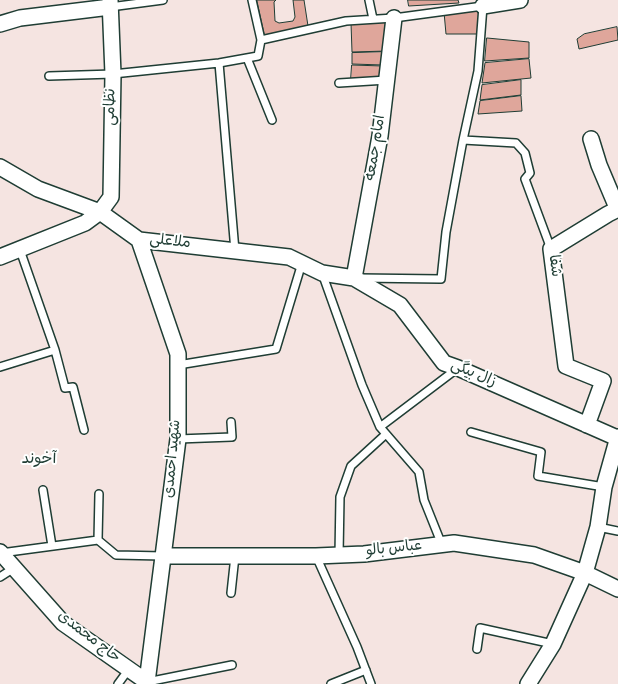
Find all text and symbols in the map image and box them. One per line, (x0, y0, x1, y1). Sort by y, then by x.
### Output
street label: نظامی (103, 88, 121, 126)
street label: امام جمعه (363, 114, 391, 182)
street label: ملاعلی (148, 232, 192, 254)
street label: شفا (543, 254, 563, 278)
street label: زال بیگی (448, 357, 498, 393)
street label: شهید احمدی (162, 419, 186, 499)
district label: آخوند (22, 451, 56, 471)
street label: عباس بالو (365, 538, 423, 562)
street label: حاج محمدی (53, 608, 123, 668)

